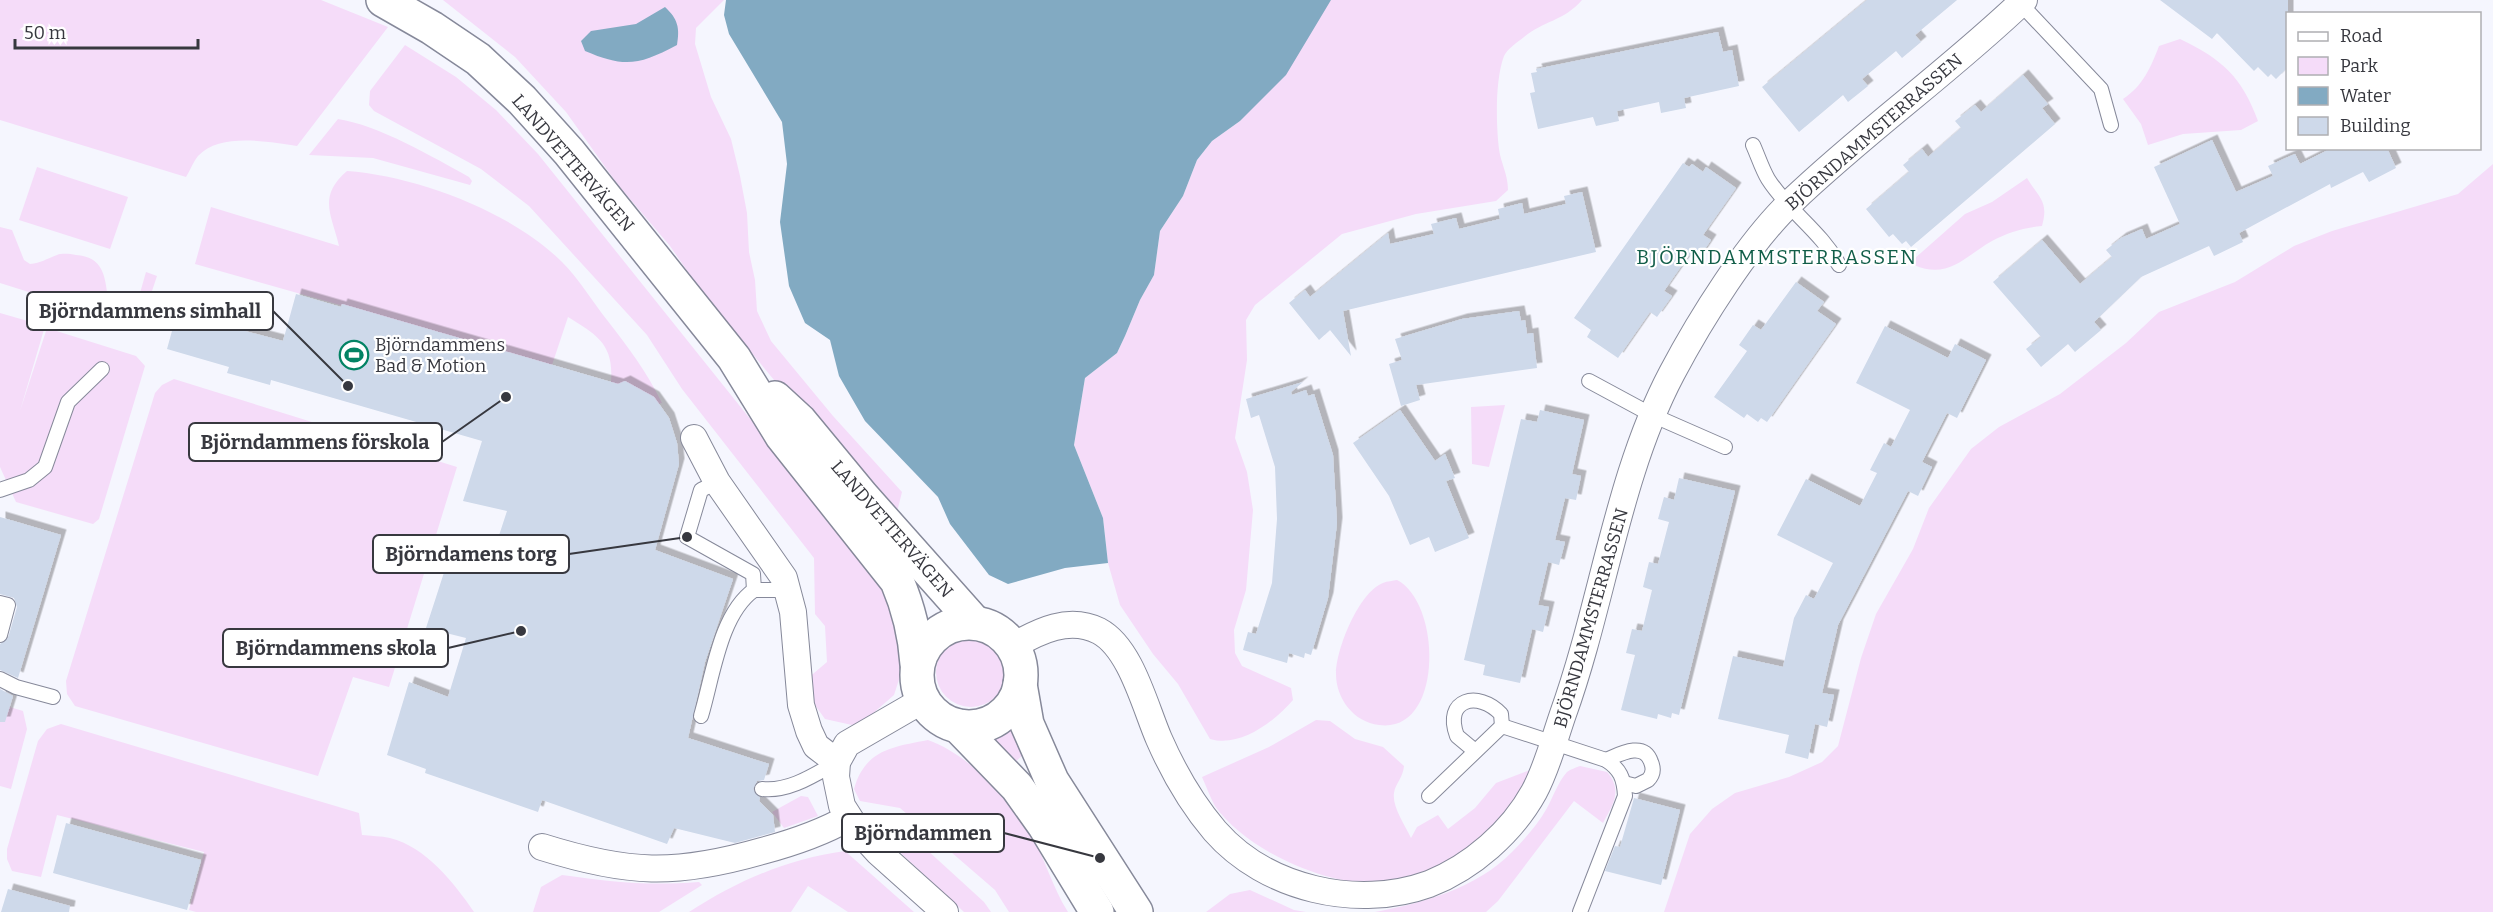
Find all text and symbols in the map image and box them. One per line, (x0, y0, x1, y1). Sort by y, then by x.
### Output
scale bar (15, 12, 198, 50)
legend (2286, 12, 2481, 150)
text: 50 m (24, 22, 66, 44)
text: Road (2340, 25, 2383, 47)
street label: BJÖRNDAMMSTERRASSEN (1781, 49, 1967, 215)
text: Park (2340, 55, 2379, 77)
text: Water (2340, 85, 2391, 107)
street label: LANDVETTERVÄGEN (507, 90, 639, 236)
text: Building (2340, 115, 2411, 137)
district label: BJÖRNDAMMSTERRASSEN (1636, 245, 1918, 269)
callout: Björndammens simhall (27, 292, 273, 330)
text: Björndammens simhall (39, 299, 261, 323)
place label: Björndammens Bad & Motion (375, 334, 505, 377)
sports icon: Björndammens Bad & Motion (338, 339, 370, 371)
callout: Björndammens förskola (189, 423, 442, 461)
text: Björndammens förskola (201, 430, 429, 454)
street label: LANDVETTERVÄGEN (826, 456, 958, 602)
street label: BJÖRNDAMMSTERRASSEN (1549, 506, 1633, 730)
callout: Björndamens torg (373, 535, 569, 573)
text: Björndamens torg (385, 542, 557, 566)
callout: Björndammens skola (223, 629, 448, 667)
text: Björndammens skola (236, 636, 436, 660)
callout: Björndammen (842, 814, 1004, 852)
text: Björndammen (854, 821, 992, 845)

